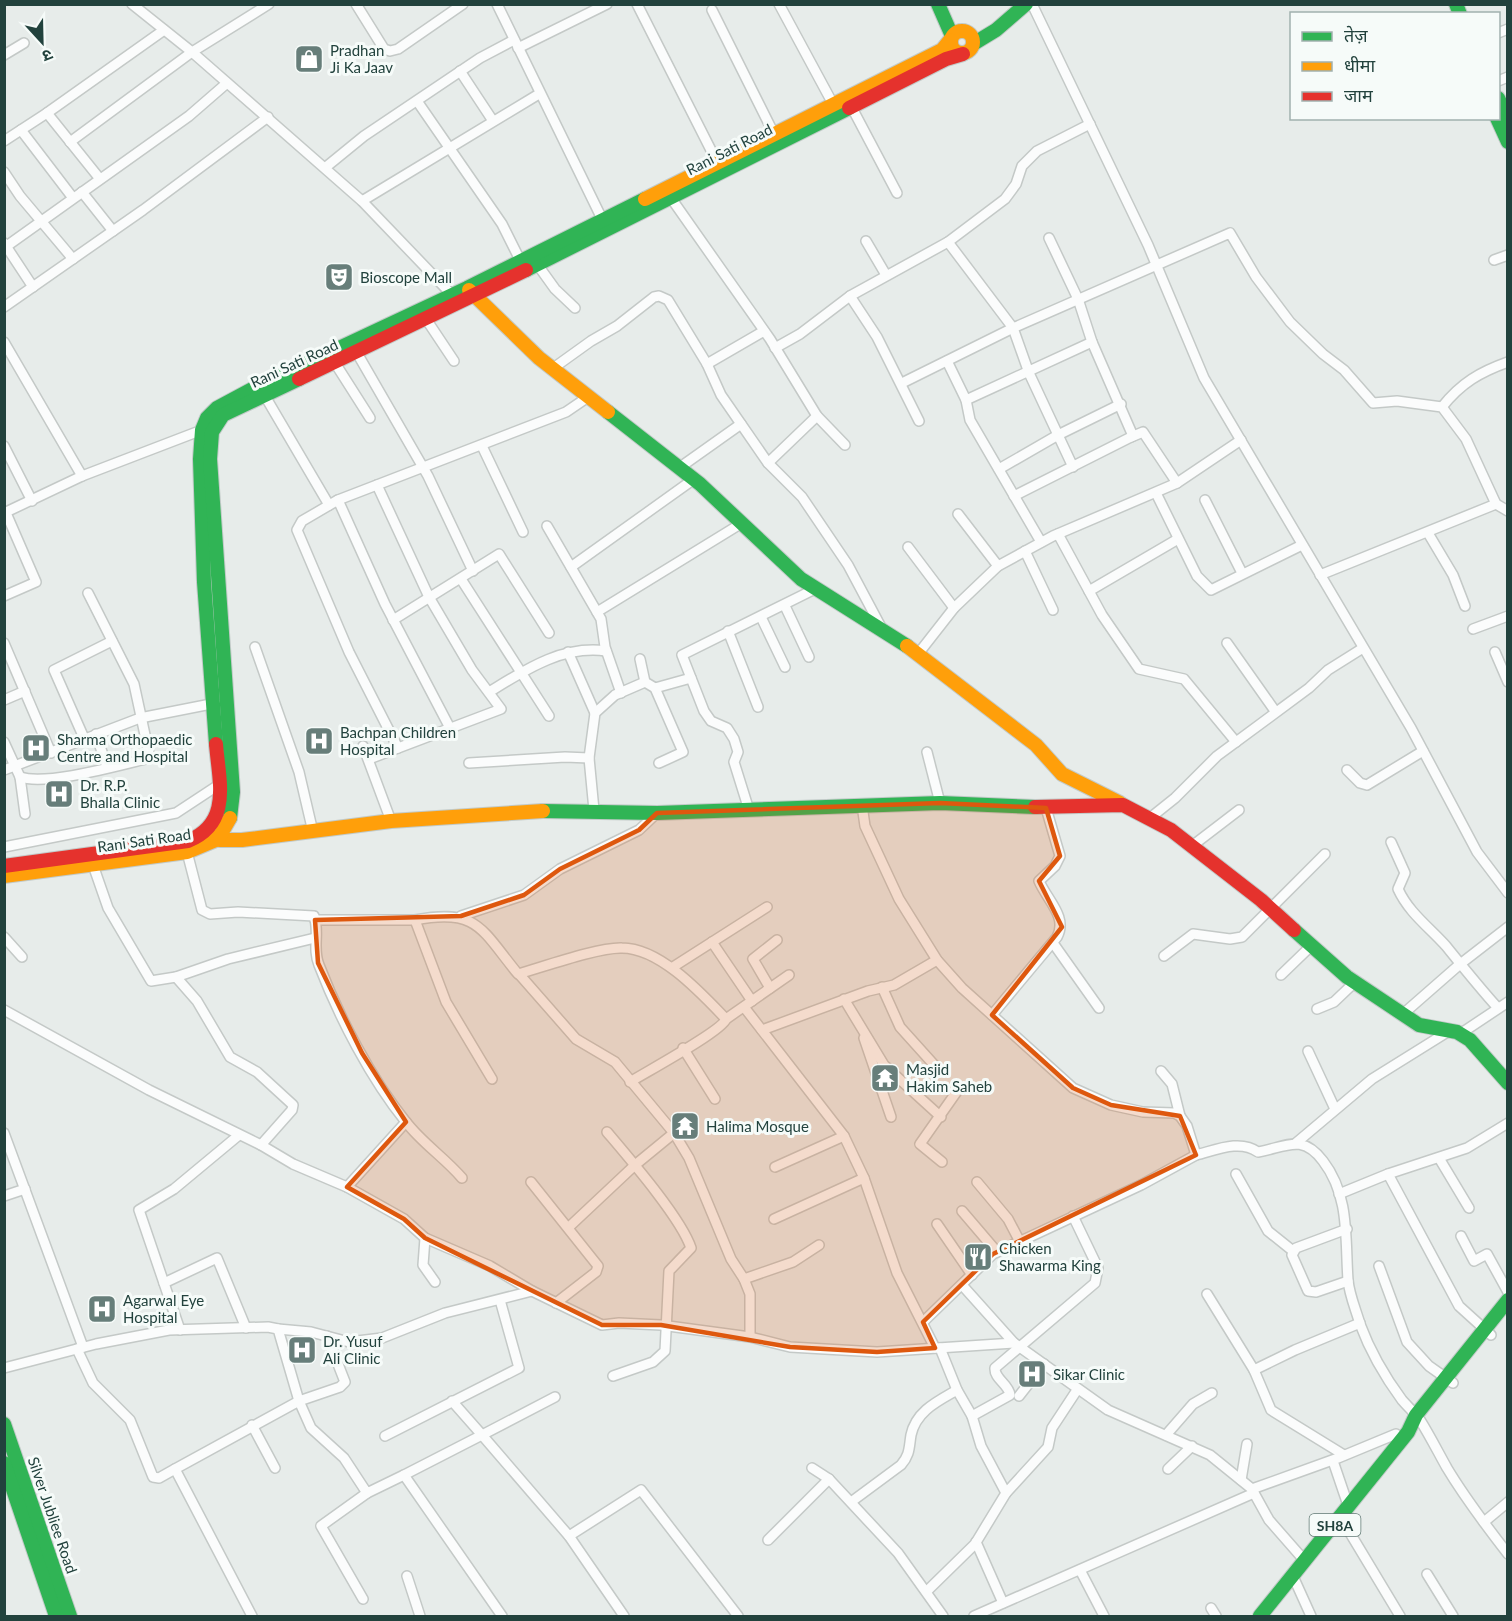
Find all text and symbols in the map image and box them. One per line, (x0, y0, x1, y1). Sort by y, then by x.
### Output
north arrow (12, 12, 72, 72)
legend (1290, 12, 1500, 120)
text: तेज़ (1344, 24, 1368, 46)
place label: Pradhan Ji Ka Jaav (330, 41, 393, 76)
shop icon: Pradhan Ji Ka Jaav (293, 43, 325, 75)
text: उ (39, 46, 56, 67)
text: धीमा (1344, 54, 1375, 76)
text: जाम (1344, 84, 1374, 106)
street label: Rani Sati Road (683, 120, 775, 178)
theatre icon: Bioscope Mall (323, 261, 355, 293)
place label: Bioscope Mall (360, 268, 452, 286)
street label: Rani Sati Road (247, 335, 341, 391)
place label: Bachpan Children Hospital (340, 723, 456, 758)
hospital icon: Bachpan Children Hospital (303, 725, 335, 757)
place label: Sharma Orthopaedic Centre and Hospital (57, 730, 192, 765)
hospital icon: Sharma Orthopaedic Centre and Hospital (20, 732, 52, 764)
place label: Dr. R.P. Bhalla Clinic (80, 776, 160, 811)
hospital icon: Dr. R.P. Bhalla Clinic (43, 778, 75, 810)
street label: Rani Sati Road (96, 825, 192, 855)
place label: Masjid Hakim Saheb (906, 1060, 992, 1095)
temple icon: Masjid Hakim Saheb (869, 1062, 901, 1094)
temple icon: Halima Mosque (669, 1110, 701, 1142)
place label: Halima Mosque (706, 1117, 809, 1135)
place label: Chicken Shawarma King (999, 1239, 1101, 1274)
restaurant icon: Chicken Shawarma King (962, 1241, 994, 1273)
place label: Agarwal Eye Hospital (123, 1291, 204, 1326)
hospital icon: Agarwal Eye Hospital (86, 1293, 118, 1325)
place label: Dr. Yusuf Ali Clinic (323, 1332, 383, 1367)
hospital icon: Dr. Yusuf Ali Clinic (286, 1334, 318, 1366)
hospital icon: Sikar Clinic (1016, 1358, 1048, 1390)
place label: Sikar Clinic (1053, 1365, 1125, 1383)
street label: Silver Jubliee Road (25, 1454, 81, 1576)
road number: SH8A (1310, 1514, 1360, 1536)

